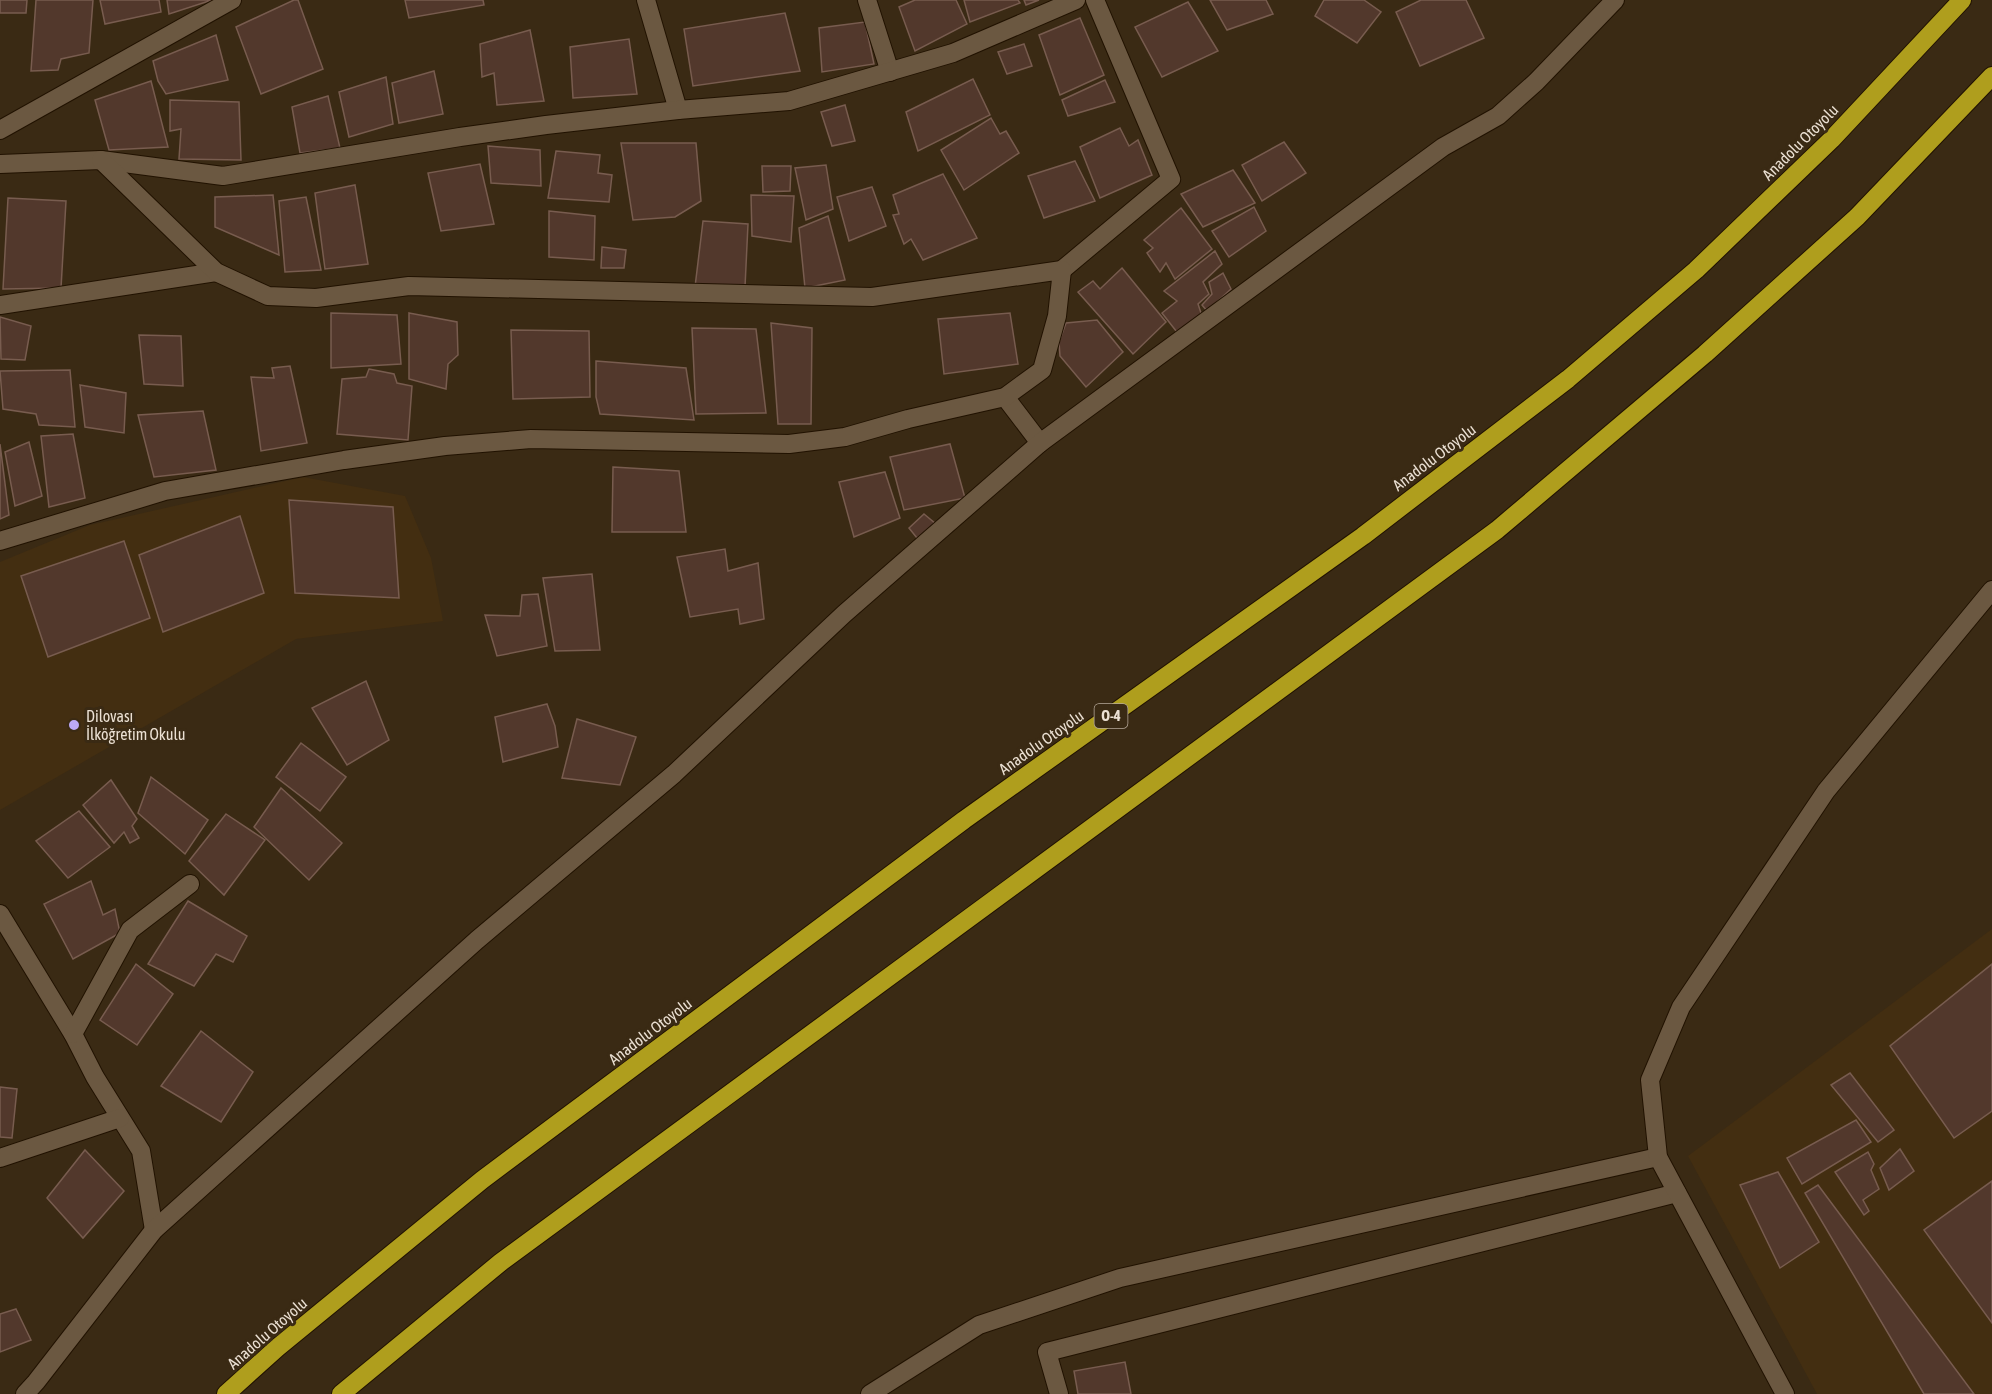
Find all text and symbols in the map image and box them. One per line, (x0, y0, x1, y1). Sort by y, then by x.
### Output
street label: Anadolu Otoyolu (1758, 100, 1842, 184)
street label: Anadolu Otoyolu (1389, 420, 1480, 495)
road number: O-4 (1094, 704, 1128, 728)
street label: Anadolu Otoyolu (995, 706, 1087, 779)
place label: Dilovası İlköğretim Okulu (86, 707, 186, 744)
marker: Dilovası İlköğretim Okulu (67, 718, 81, 732)
street label: Anadolu Otoyolu (605, 994, 696, 1069)
street label: Anadolu Otoyolu (224, 1294, 311, 1373)

